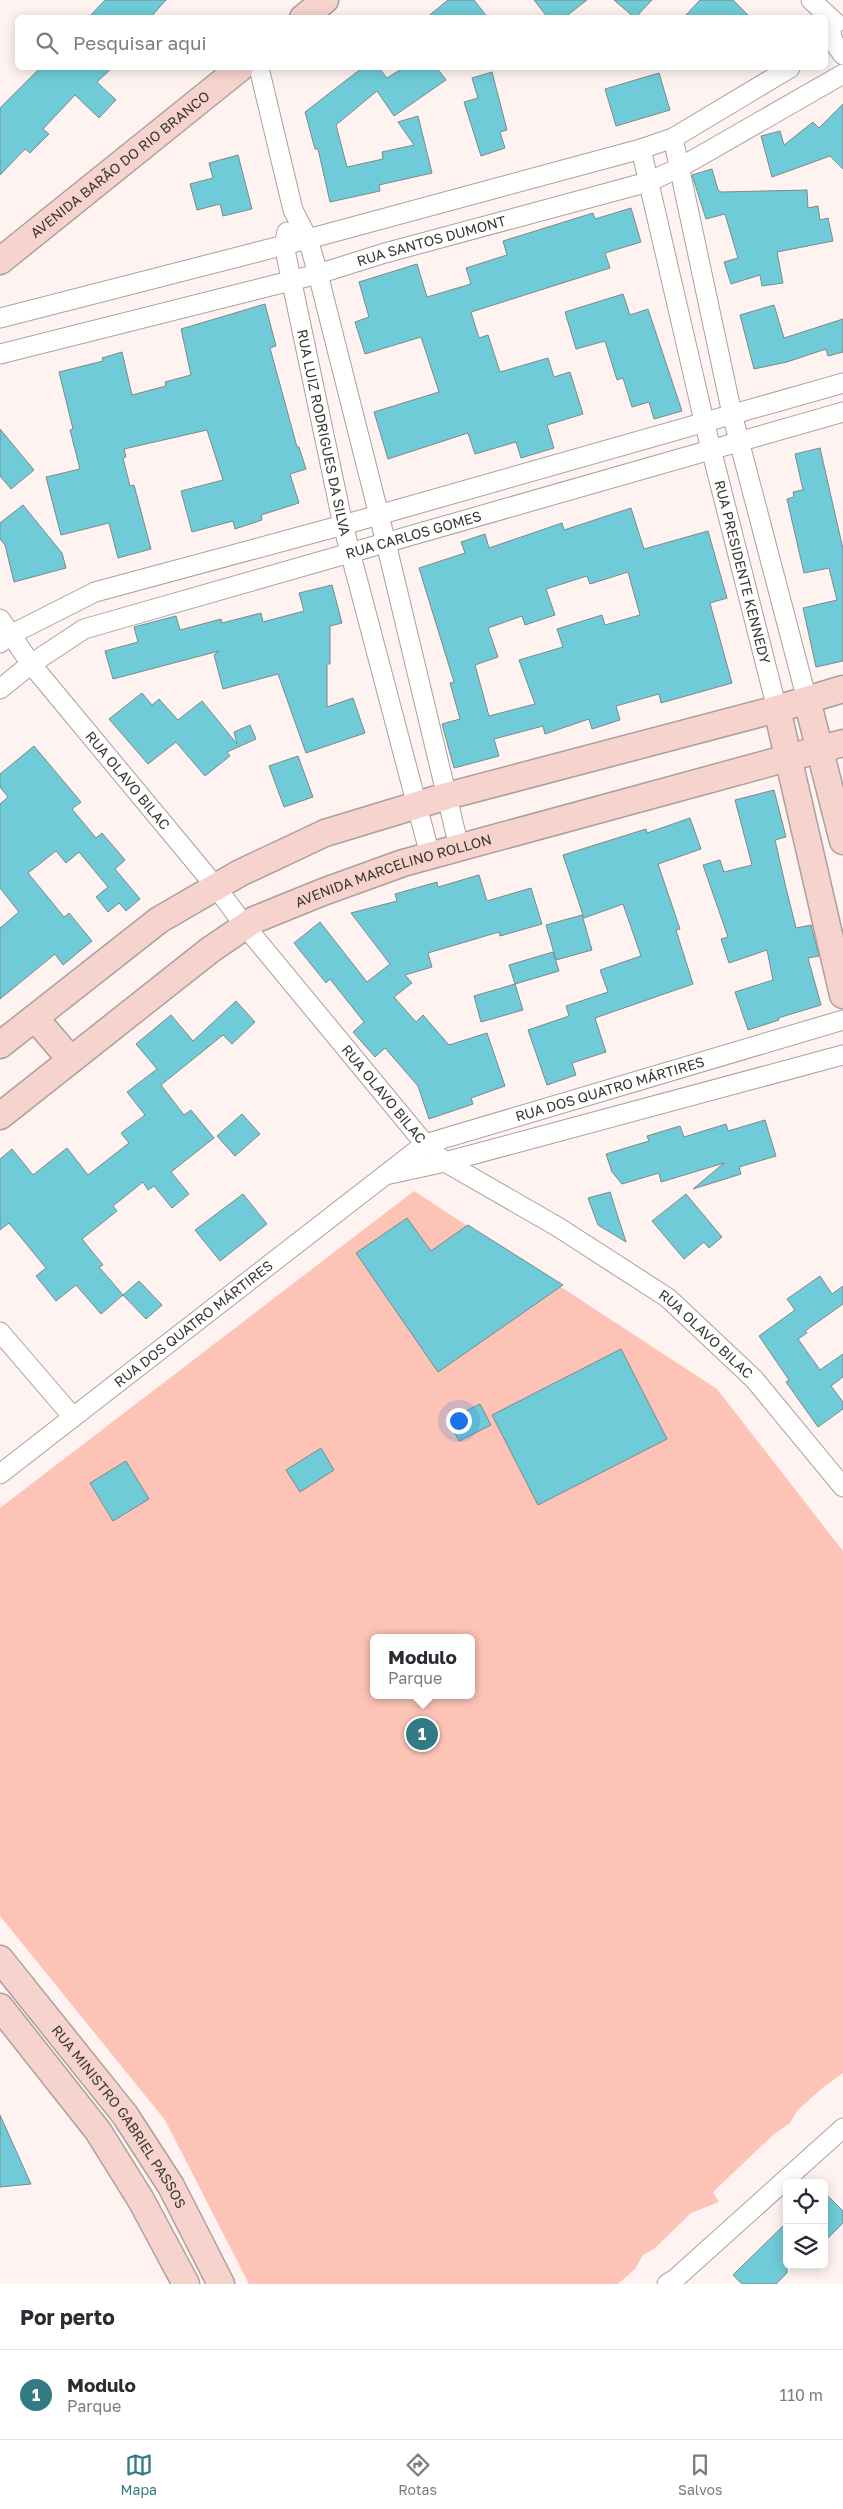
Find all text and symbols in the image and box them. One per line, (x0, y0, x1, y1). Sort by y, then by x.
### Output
search box (15, 15, 828, 70)
icon: search (33, 29, 61, 57)
text: Pesquisar aqui (73, 31, 207, 54)
street label: AVENIDA BARÃO DO RIO BRANCO (27, 87, 213, 241)
street label: RUA SANTOS DUMONT (355, 212, 508, 269)
street label: RUA LUIZ RODRIGUES DA SILVA (294, 328, 355, 538)
street label: RUA PRESIDENTE KENNEDY (711, 478, 774, 666)
street label: RUA CARLOS GOMES (344, 507, 483, 562)
street label: RUA OLAVO BILAC (82, 727, 174, 833)
street label: AVENIDA MARCELINO ROLLON (292, 830, 493, 910)
street label: RUA OLAVO BILAC (339, 1041, 430, 1147)
street label: RUA DOS QUATRO MÁRTIRES (513, 1053, 706, 1125)
street label: RUA DOS QUATRO MÁRTIRES (110, 1256, 276, 1390)
street label: RUA OLAVO BILAC (656, 1285, 757, 1382)
your location (446, 1408, 472, 1434)
popup (370, 1634, 475, 1699)
text: Modulo (388, 1645, 457, 1668)
text: Parque (388, 1668, 442, 1688)
pin: 1 (406, 1715, 438, 1753)
street label: RUA MINISTRO GABRIEL PASSOS (48, 2021, 190, 2211)
map controls (783, 2179, 828, 2269)
button: locate (783, 2179, 828, 2224)
button: layers (783, 2224, 828, 2269)
text: Por perto (20, 2304, 115, 2330)
text: Modulo (67, 2373, 136, 2396)
text: 1 (32, 2385, 40, 2405)
text: 110 m (779, 2385, 823, 2405)
text: Parque (67, 2396, 121, 2416)
tab: Mapa (121, 2451, 157, 2498)
tab: Rotas (398, 2451, 437, 2498)
tab: Salvos (678, 2451, 722, 2498)

